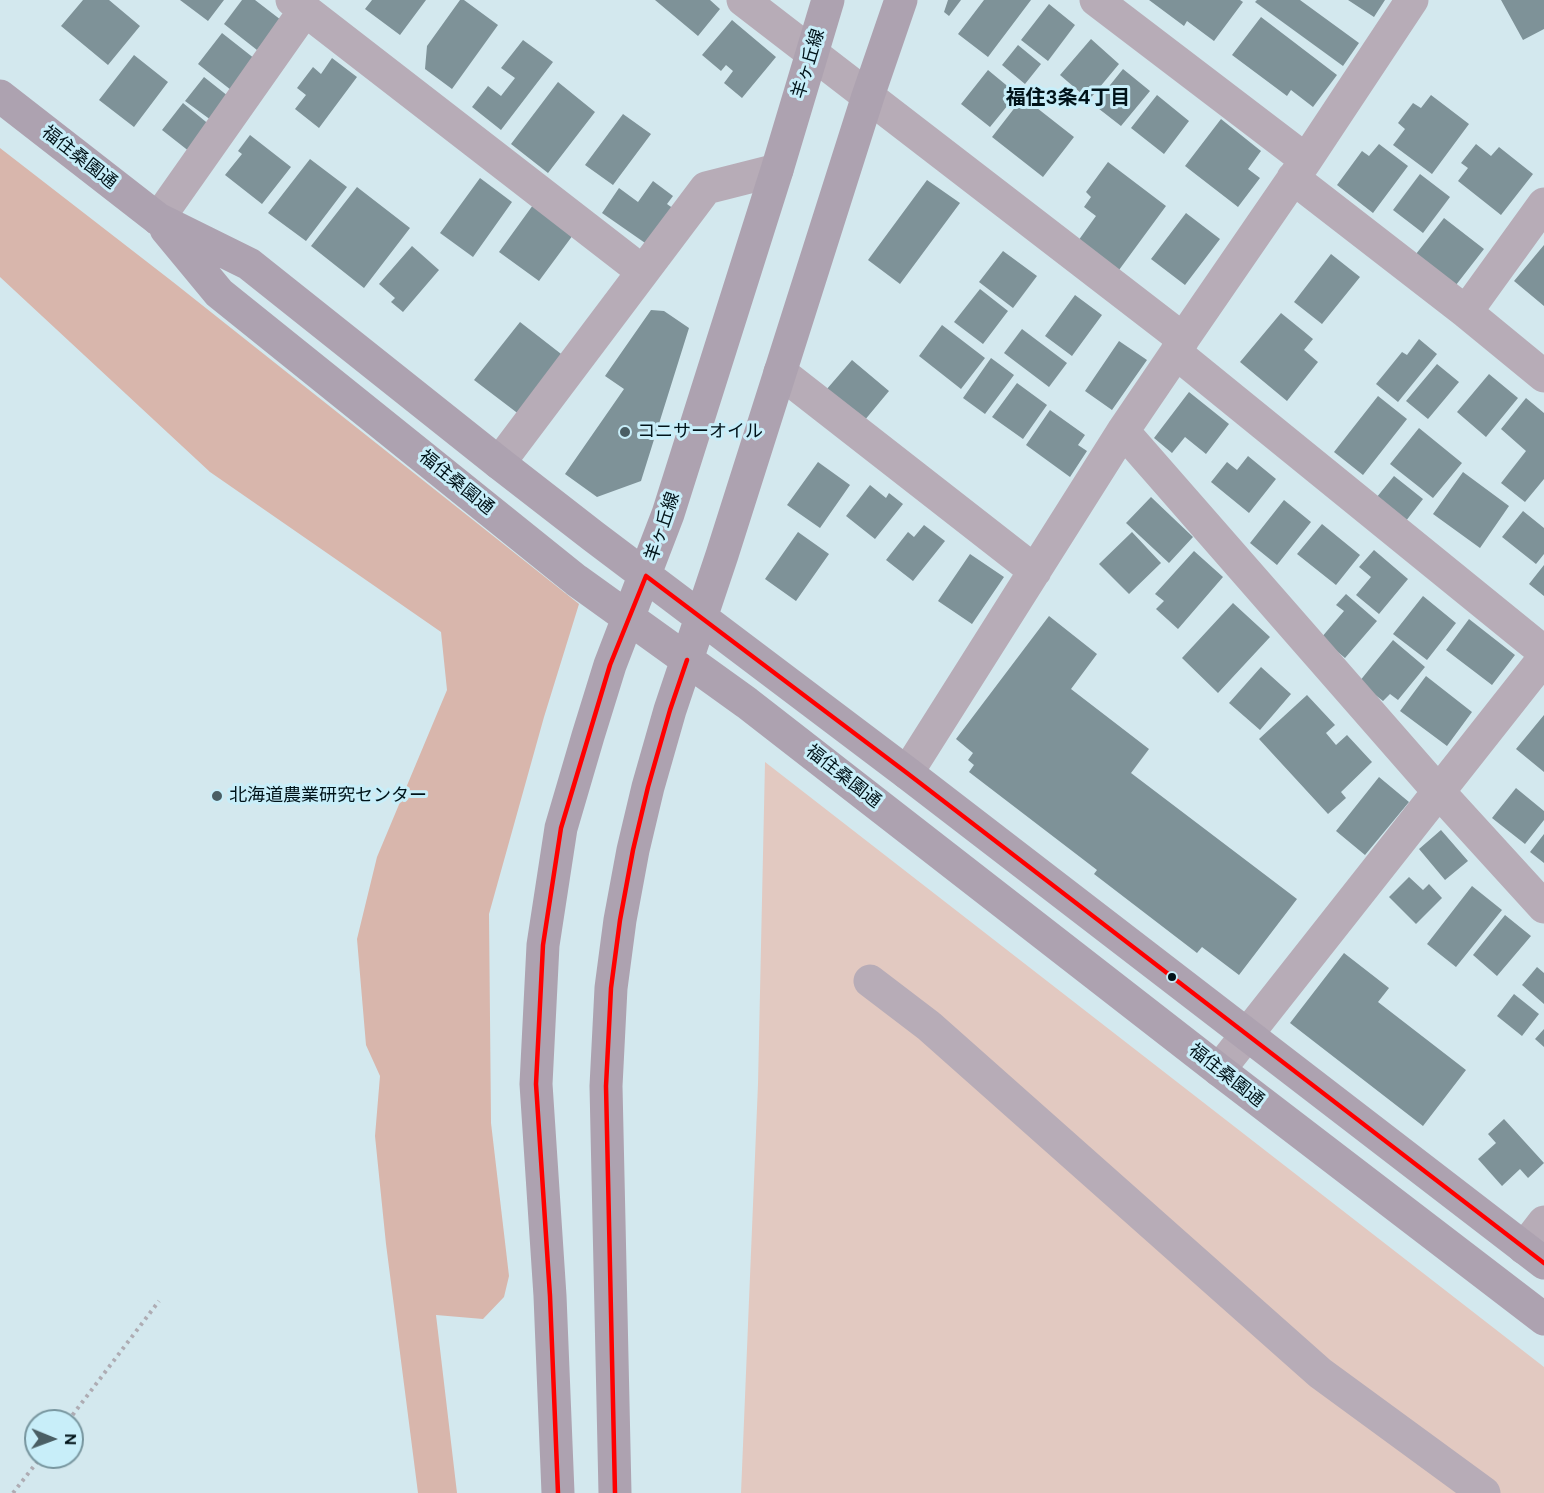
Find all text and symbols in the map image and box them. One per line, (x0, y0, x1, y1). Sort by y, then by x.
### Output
street label: 羊ヶ丘線 (788, 26, 830, 102)
district label: 福住3条4丁目 (1005, 87, 1131, 111)
street label: 福住桑園通 (37, 122, 121, 194)
place label: コニサーオイル (637, 421, 763, 443)
marker: コニサーオイル (618, 425, 632, 439)
street label: 福住桑園通 (414, 446, 498, 520)
street label: 羊ヶ丘線 (641, 489, 685, 565)
street label: 福住桑園通 (801, 741, 885, 813)
place label: 北海道農業研究センター (229, 785, 427, 807)
marker: 北海道農業研究センター (210, 789, 224, 803)
unlabelled marker (1166, 971, 1178, 983)
street label: 福住桑園通 (1184, 1040, 1268, 1112)
north arrow (24, 1409, 84, 1469)
text: N (60, 1433, 81, 1445)

